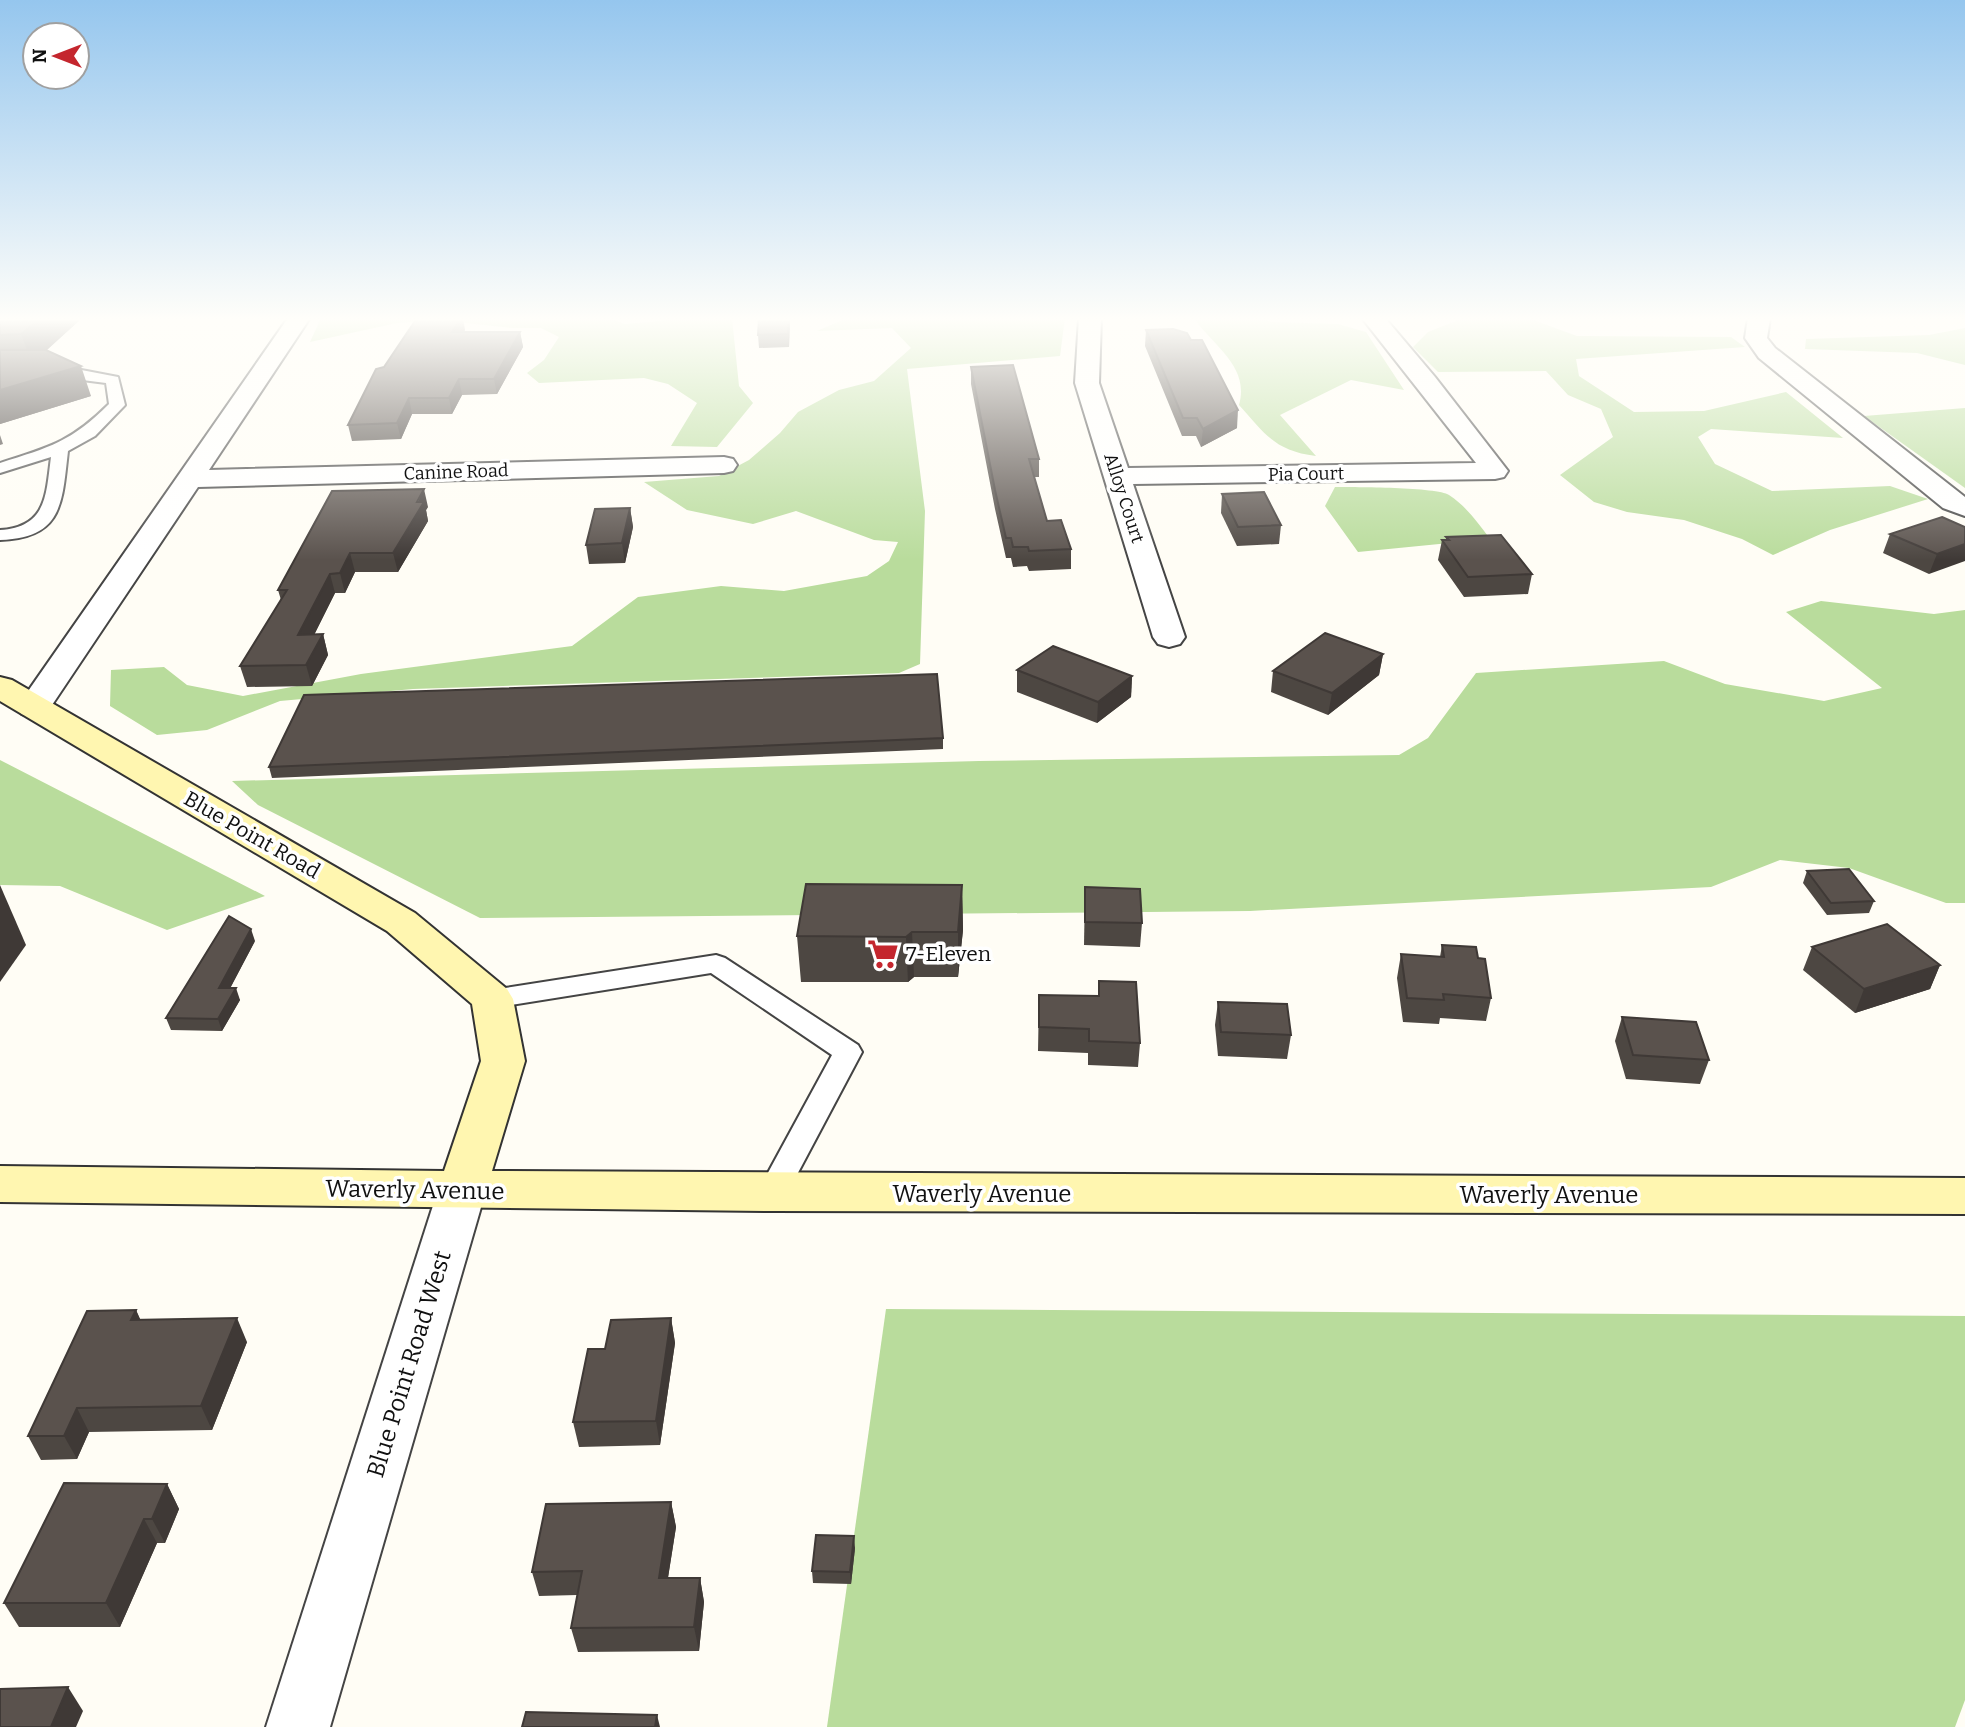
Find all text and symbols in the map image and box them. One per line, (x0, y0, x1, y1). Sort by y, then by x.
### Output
north arrow (21, 21, 91, 91)
text: N (28, 48, 51, 63)
street label: Alloy Court (1099, 450, 1149, 546)
street label: Canine Road (403, 459, 509, 485)
street label: Pia Court (1268, 462, 1345, 486)
street label: Blue Point Road (179, 785, 325, 885)
supermarket icon: 7-Eleven (866, 937, 900, 971)
place label: 7-Eleven (906, 941, 991, 967)
street label: Waverly Avenue (325, 1174, 505, 1206)
street label: Waverly Avenue (893, 1180, 1072, 1208)
street label: Waverly Avenue (1460, 1181, 1639, 1209)
street label: Blue Point Road West (361, 1247, 457, 1481)

